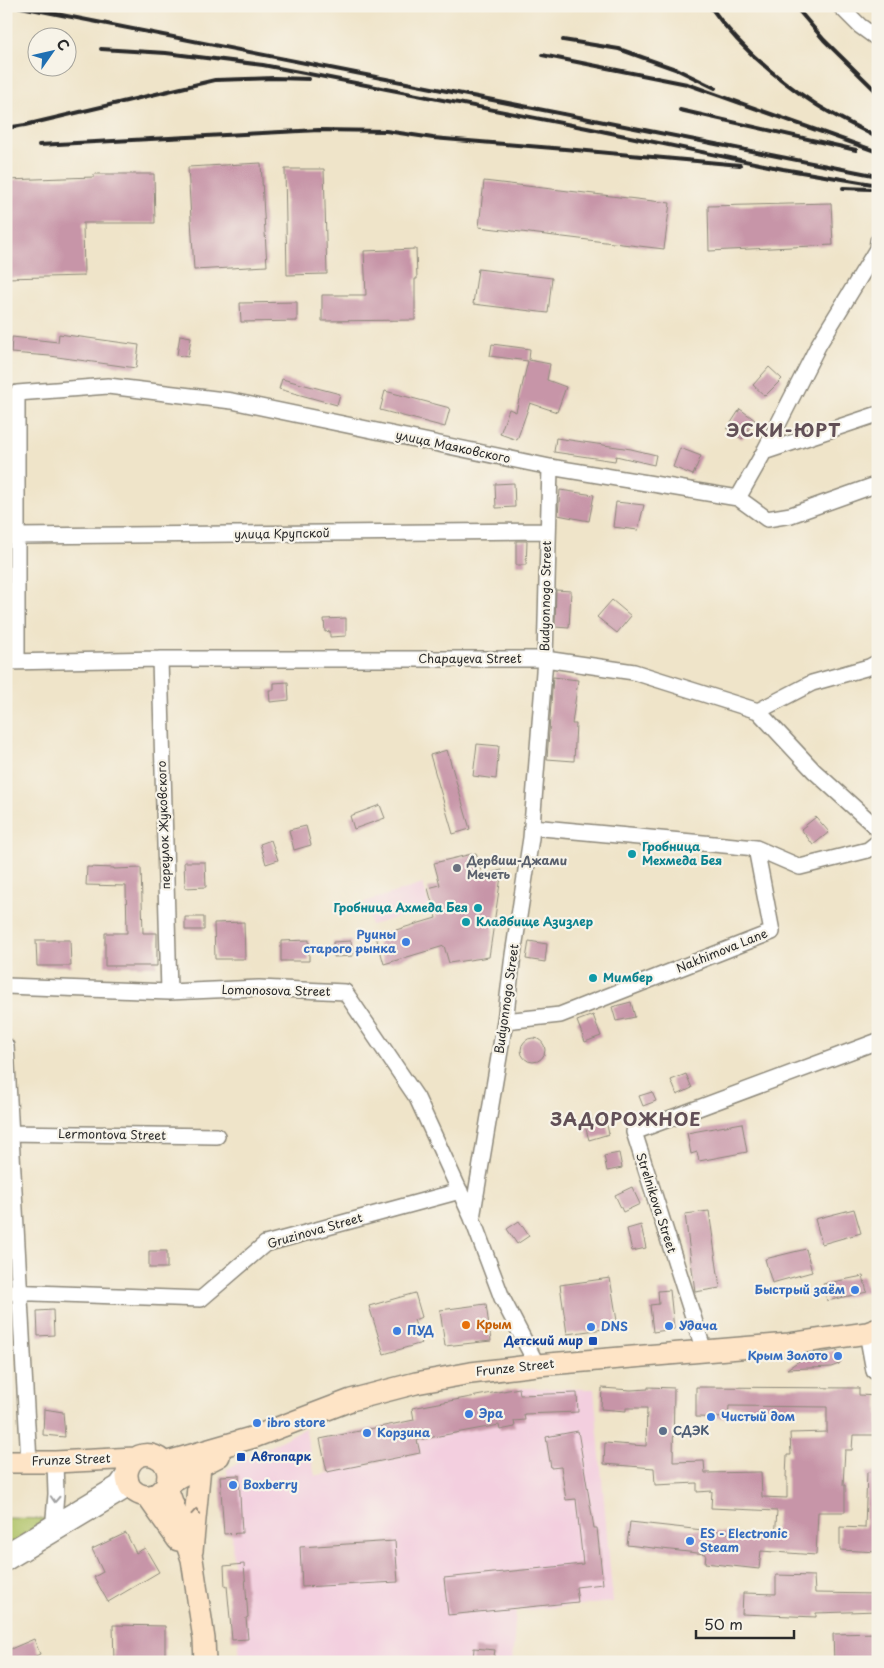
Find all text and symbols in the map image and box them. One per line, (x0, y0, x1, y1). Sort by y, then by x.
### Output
north arrow (28, 28, 78, 78)
text: С (52, 34, 75, 55)
district label: ЭСКИ-ЮРТ (726, 416, 841, 443)
street label: улица Маяковского (394, 425, 512, 467)
street label: улица Крупской (234, 523, 330, 543)
street label: Budyonnogo Street (535, 540, 555, 651)
street label: Chapayeva Street (418, 649, 522, 667)
street label: переулок Жуковского (152, 760, 174, 890)
place label: Гробница Мехмеда Бея (642, 837, 722, 869)
marker: Гробница Мехмеда Бея (626, 848, 638, 860)
place label: Дервиш-Джами Мечеть (466, 851, 567, 883)
marker: Дервиш-Джами Мечеть (451, 862, 463, 874)
place label: Гробница Ахмеда Бея (334, 898, 468, 916)
marker: Гробница Ахмеда Бея (472, 902, 484, 914)
place label: Кладбище Азизлер (476, 912, 593, 930)
marker: Кладбище Азизлер (460, 916, 472, 928)
street label: Nakhimova Lane (673, 923, 770, 977)
place label: Руины старого рынка (303, 925, 396, 957)
marker: Руины старого рынка (400, 936, 412, 948)
street label: Budyonnogo Street (489, 943, 523, 1055)
place label: Мимбер (603, 968, 653, 986)
marker: Мимбер (587, 972, 599, 984)
street label: Lomonosova Street (221, 980, 331, 1000)
district label: ЗАДОРОЖНОЕ (549, 1105, 702, 1132)
street label: Lermontova Street (58, 1124, 166, 1144)
street label: Strelnikova Street (632, 1150, 682, 1255)
street label: Gruzinova Street (265, 1208, 365, 1252)
place label: Быстрый заём (755, 1280, 845, 1298)
marker: Быстрый заём (849, 1284, 861, 1296)
place label: Крым (476, 1315, 512, 1333)
place label: Удача (679, 1316, 718, 1334)
place label: DNS (601, 1317, 628, 1335)
marker: Крым (460, 1319, 472, 1331)
marker: Удача (663, 1320, 675, 1332)
place label: ПУД (407, 1321, 434, 1339)
marker: DNS (585, 1321, 597, 1333)
marker: ПУД (391, 1325, 403, 1337)
place label: Детский мир (503, 1331, 583, 1349)
marker: Детский мир (587, 1335, 599, 1347)
place label: Крым Золото (747, 1346, 828, 1364)
marker: Крым Золото (832, 1350, 844, 1362)
street label: Frunze Street (475, 1354, 555, 1380)
place label: Эра (478, 1404, 503, 1422)
place label: Чистый дом (721, 1407, 795, 1425)
marker: Эра (463, 1408, 475, 1420)
marker: Чистый дом (705, 1411, 717, 1423)
place label: ibro store (267, 1413, 326, 1431)
marker: ibro store (251, 1417, 263, 1429)
place label: СДЭК (673, 1421, 709, 1439)
place label: Корзина (377, 1423, 431, 1441)
marker: СДЭК (657, 1425, 669, 1437)
marker: Корзина (361, 1427, 373, 1439)
place label: Автопарк (251, 1447, 312, 1465)
street label: Frunze Street (31, 1449, 111, 1469)
marker: Автопарк (235, 1451, 247, 1463)
place label: Boxberry (243, 1475, 298, 1493)
marker: Boxberry (227, 1479, 239, 1491)
one-way arrow (50, 1495, 61, 1503)
one-way arrow (190, 1508, 201, 1516)
place label: ES - Electronic Steam (700, 1524, 788, 1556)
marker: ES - Electronic Steam (684, 1535, 696, 1547)
scale bar (696, 1608, 794, 1640)
text: 50 m (704, 1612, 743, 1635)

